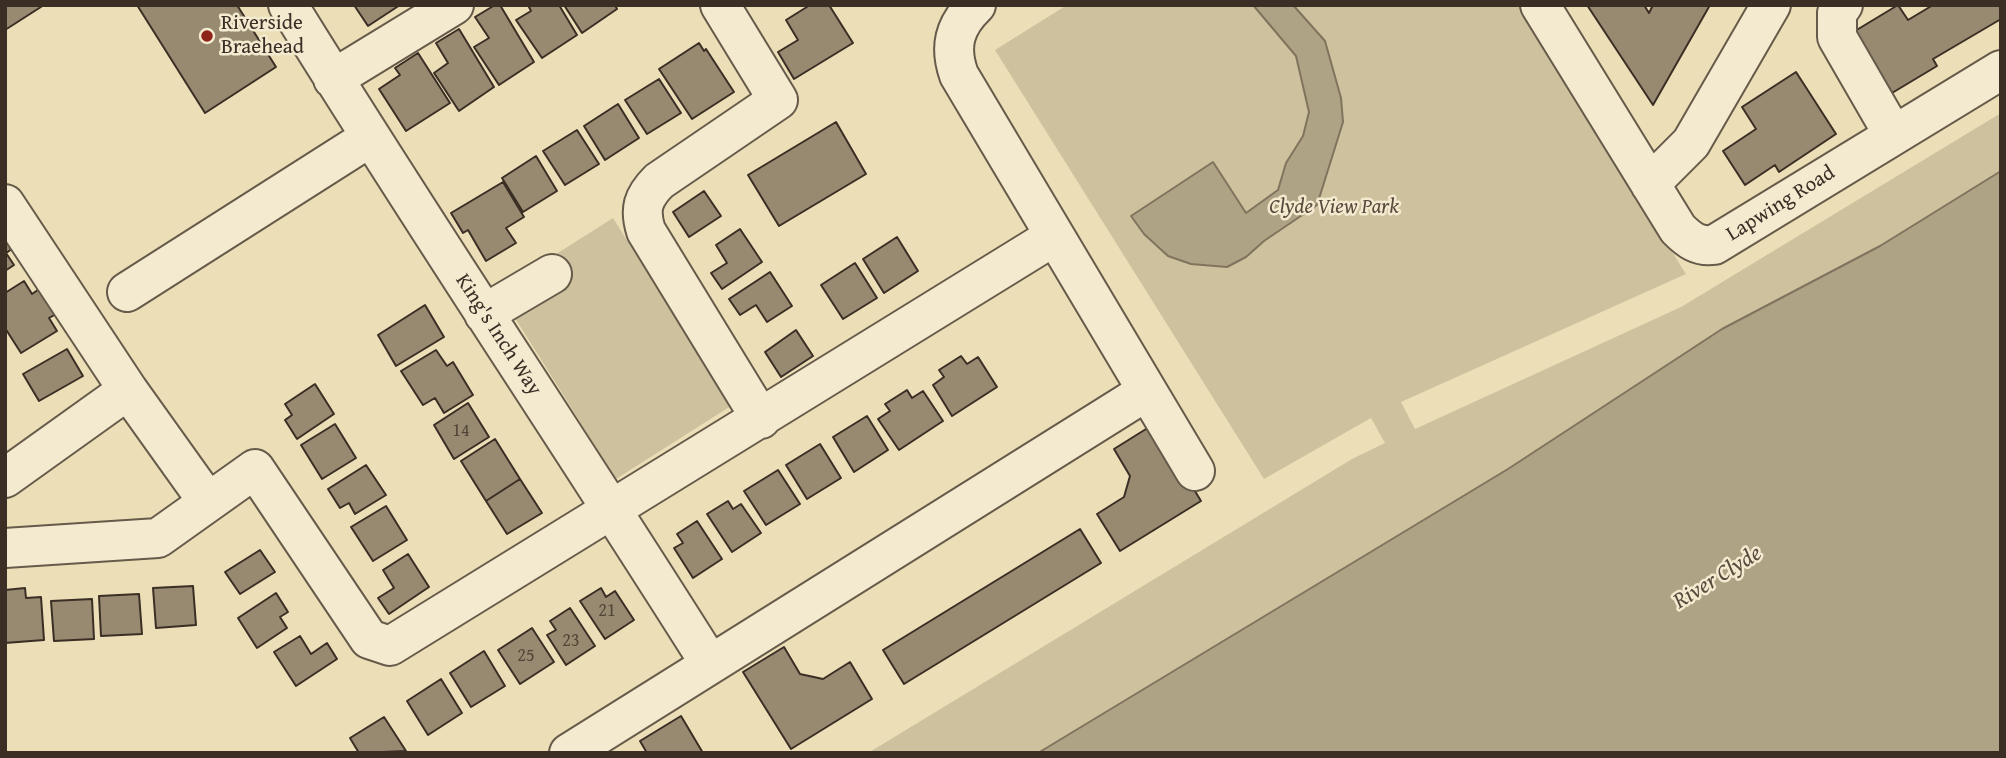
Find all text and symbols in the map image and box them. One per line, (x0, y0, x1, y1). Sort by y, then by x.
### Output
place label: Riverside Braehead (221, 11, 304, 61)
marker: Riverside Braehead (199, 28, 215, 44)
street label: Lapwing Road (1722, 161, 1840, 247)
park label: Clyde View Park (1269, 195, 1399, 221)
street label: King's Inch Way (449, 269, 547, 401)
house number: 14 (452, 420, 470, 442)
water label: River Clyde (1669, 540, 1767, 616)
house number: 21 (598, 600, 616, 622)
house number: 23 (562, 630, 580, 652)
house number: 25 (517, 645, 535, 667)

